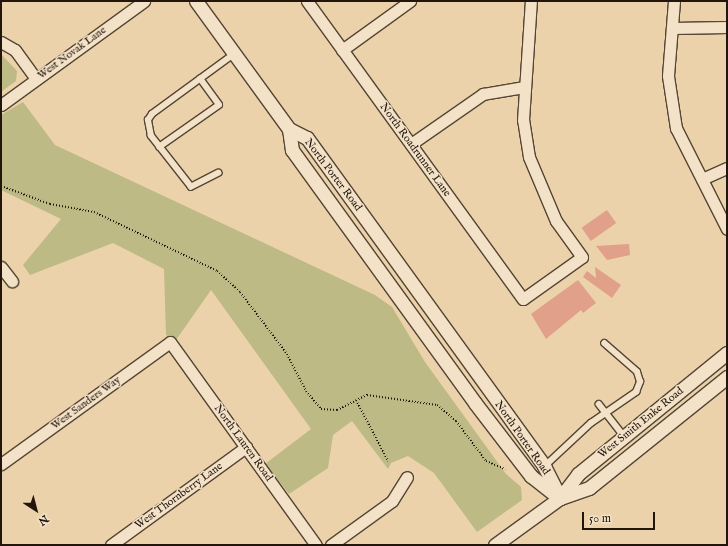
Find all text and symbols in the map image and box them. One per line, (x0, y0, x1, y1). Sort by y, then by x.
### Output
street label: West Novak Lane (35, 24, 109, 82)
street label: North Roadrunner Lane (377, 101, 453, 199)
street label: North Porter Road (301, 136, 365, 214)
street label: West Sanders Way (49, 373, 123, 433)
street label: West Smith Enke Road (596, 385, 686, 461)
street label: North Porter Road (492, 398, 552, 478)
street label: North Lauren Road (211, 402, 275, 484)
street label: West Thornberry Lane (133, 460, 225, 532)
north arrow (16, 490, 56, 530)
scale bar (584, 504, 657, 530)
text: N (35, 511, 51, 528)
text: 50 m (589, 511, 611, 526)

